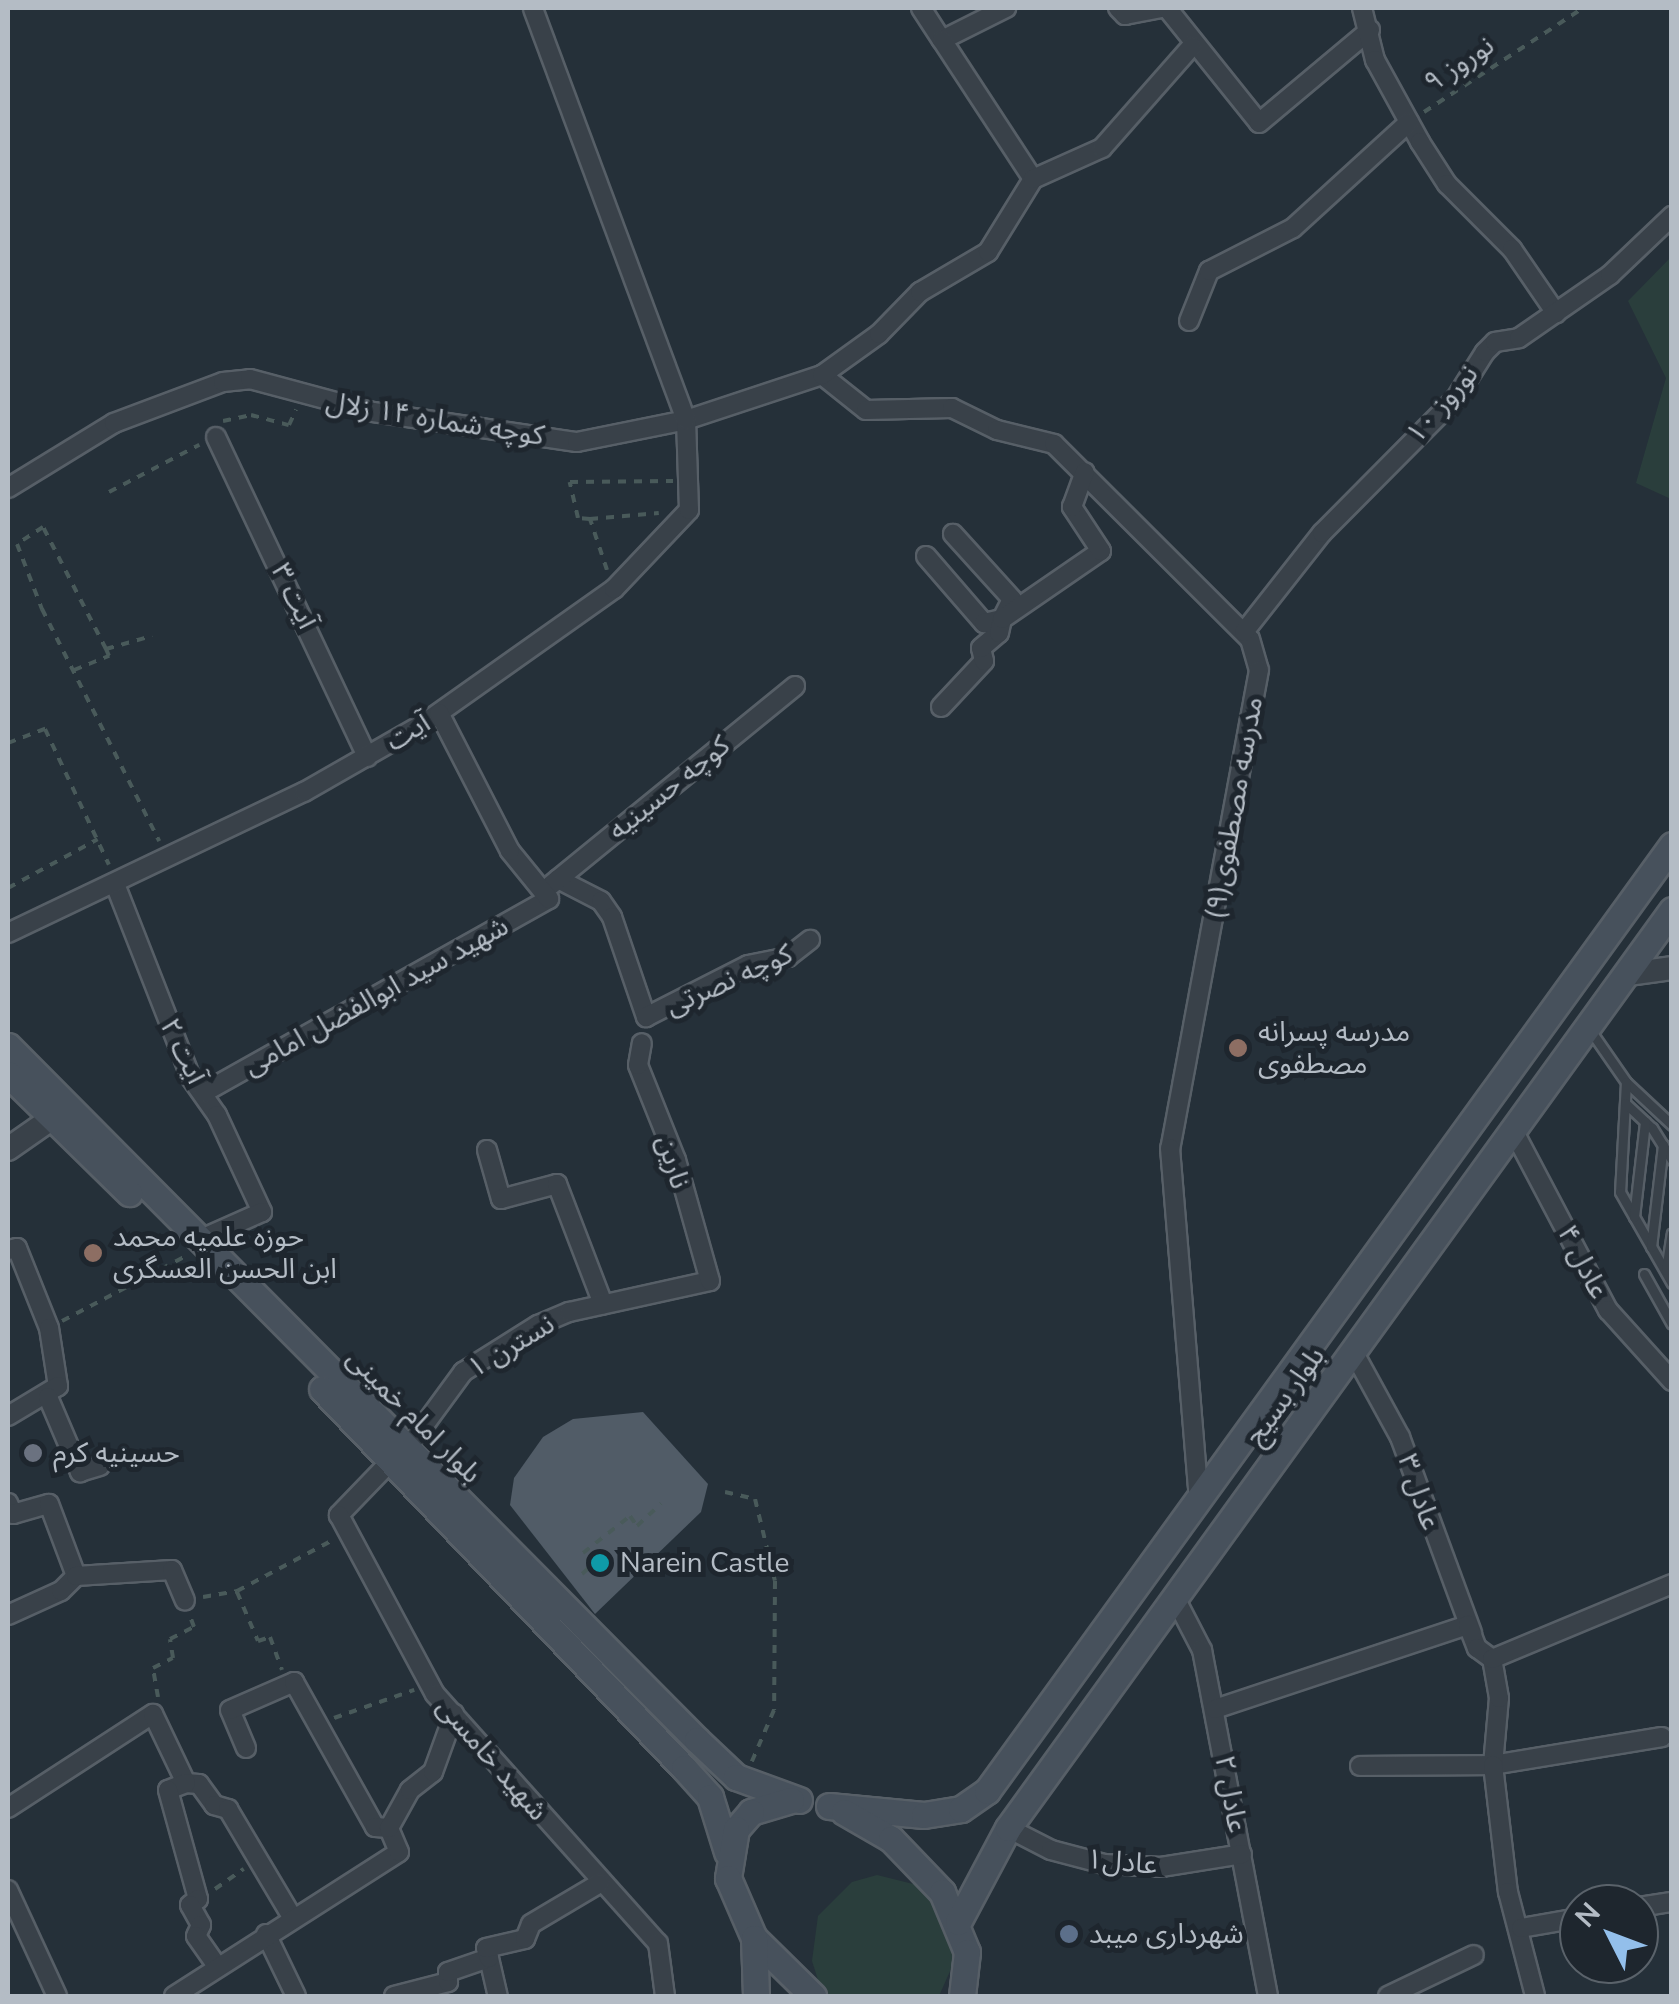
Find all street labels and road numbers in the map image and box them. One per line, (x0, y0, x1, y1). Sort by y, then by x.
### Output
street label: نوروز ۹ (1418, 29, 1500, 99)
street label: نوروز ۱۰ (1399, 358, 1485, 450)
street label: کوچه شماره ۱۴ زلال (323, 385, 547, 453)
street label: آیت ۳ (264, 558, 324, 634)
street label: مدرسه مصطفوی(۹) (1198, 694, 1270, 922)
street label: آیت (380, 706, 436, 758)
street label: کوچه حسینیه (602, 729, 736, 847)
street label: شهید سید ابوالفضل امامی (238, 909, 514, 1083)
street label: کوچه نصرتی (660, 937, 798, 1023)
street label: آیت ۲ (153, 1013, 213, 1089)
street label: نارین (649, 1131, 697, 1193)
street label: عادل ۴ (1550, 1220, 1616, 1304)
street label: نسترن ۱ (462, 1307, 560, 1385)
street label: بلوار بسیج (1238, 1340, 1332, 1452)
street label: بلوار امام خمینی (340, 1342, 488, 1490)
street label: عادل ۳ (1390, 1450, 1448, 1534)
street label: شهید خامسی (429, 1690, 555, 1828)
street label: عادل ۲ (1208, 1753, 1254, 1835)
street label: عادل۱ (1085, 1842, 1159, 1882)

